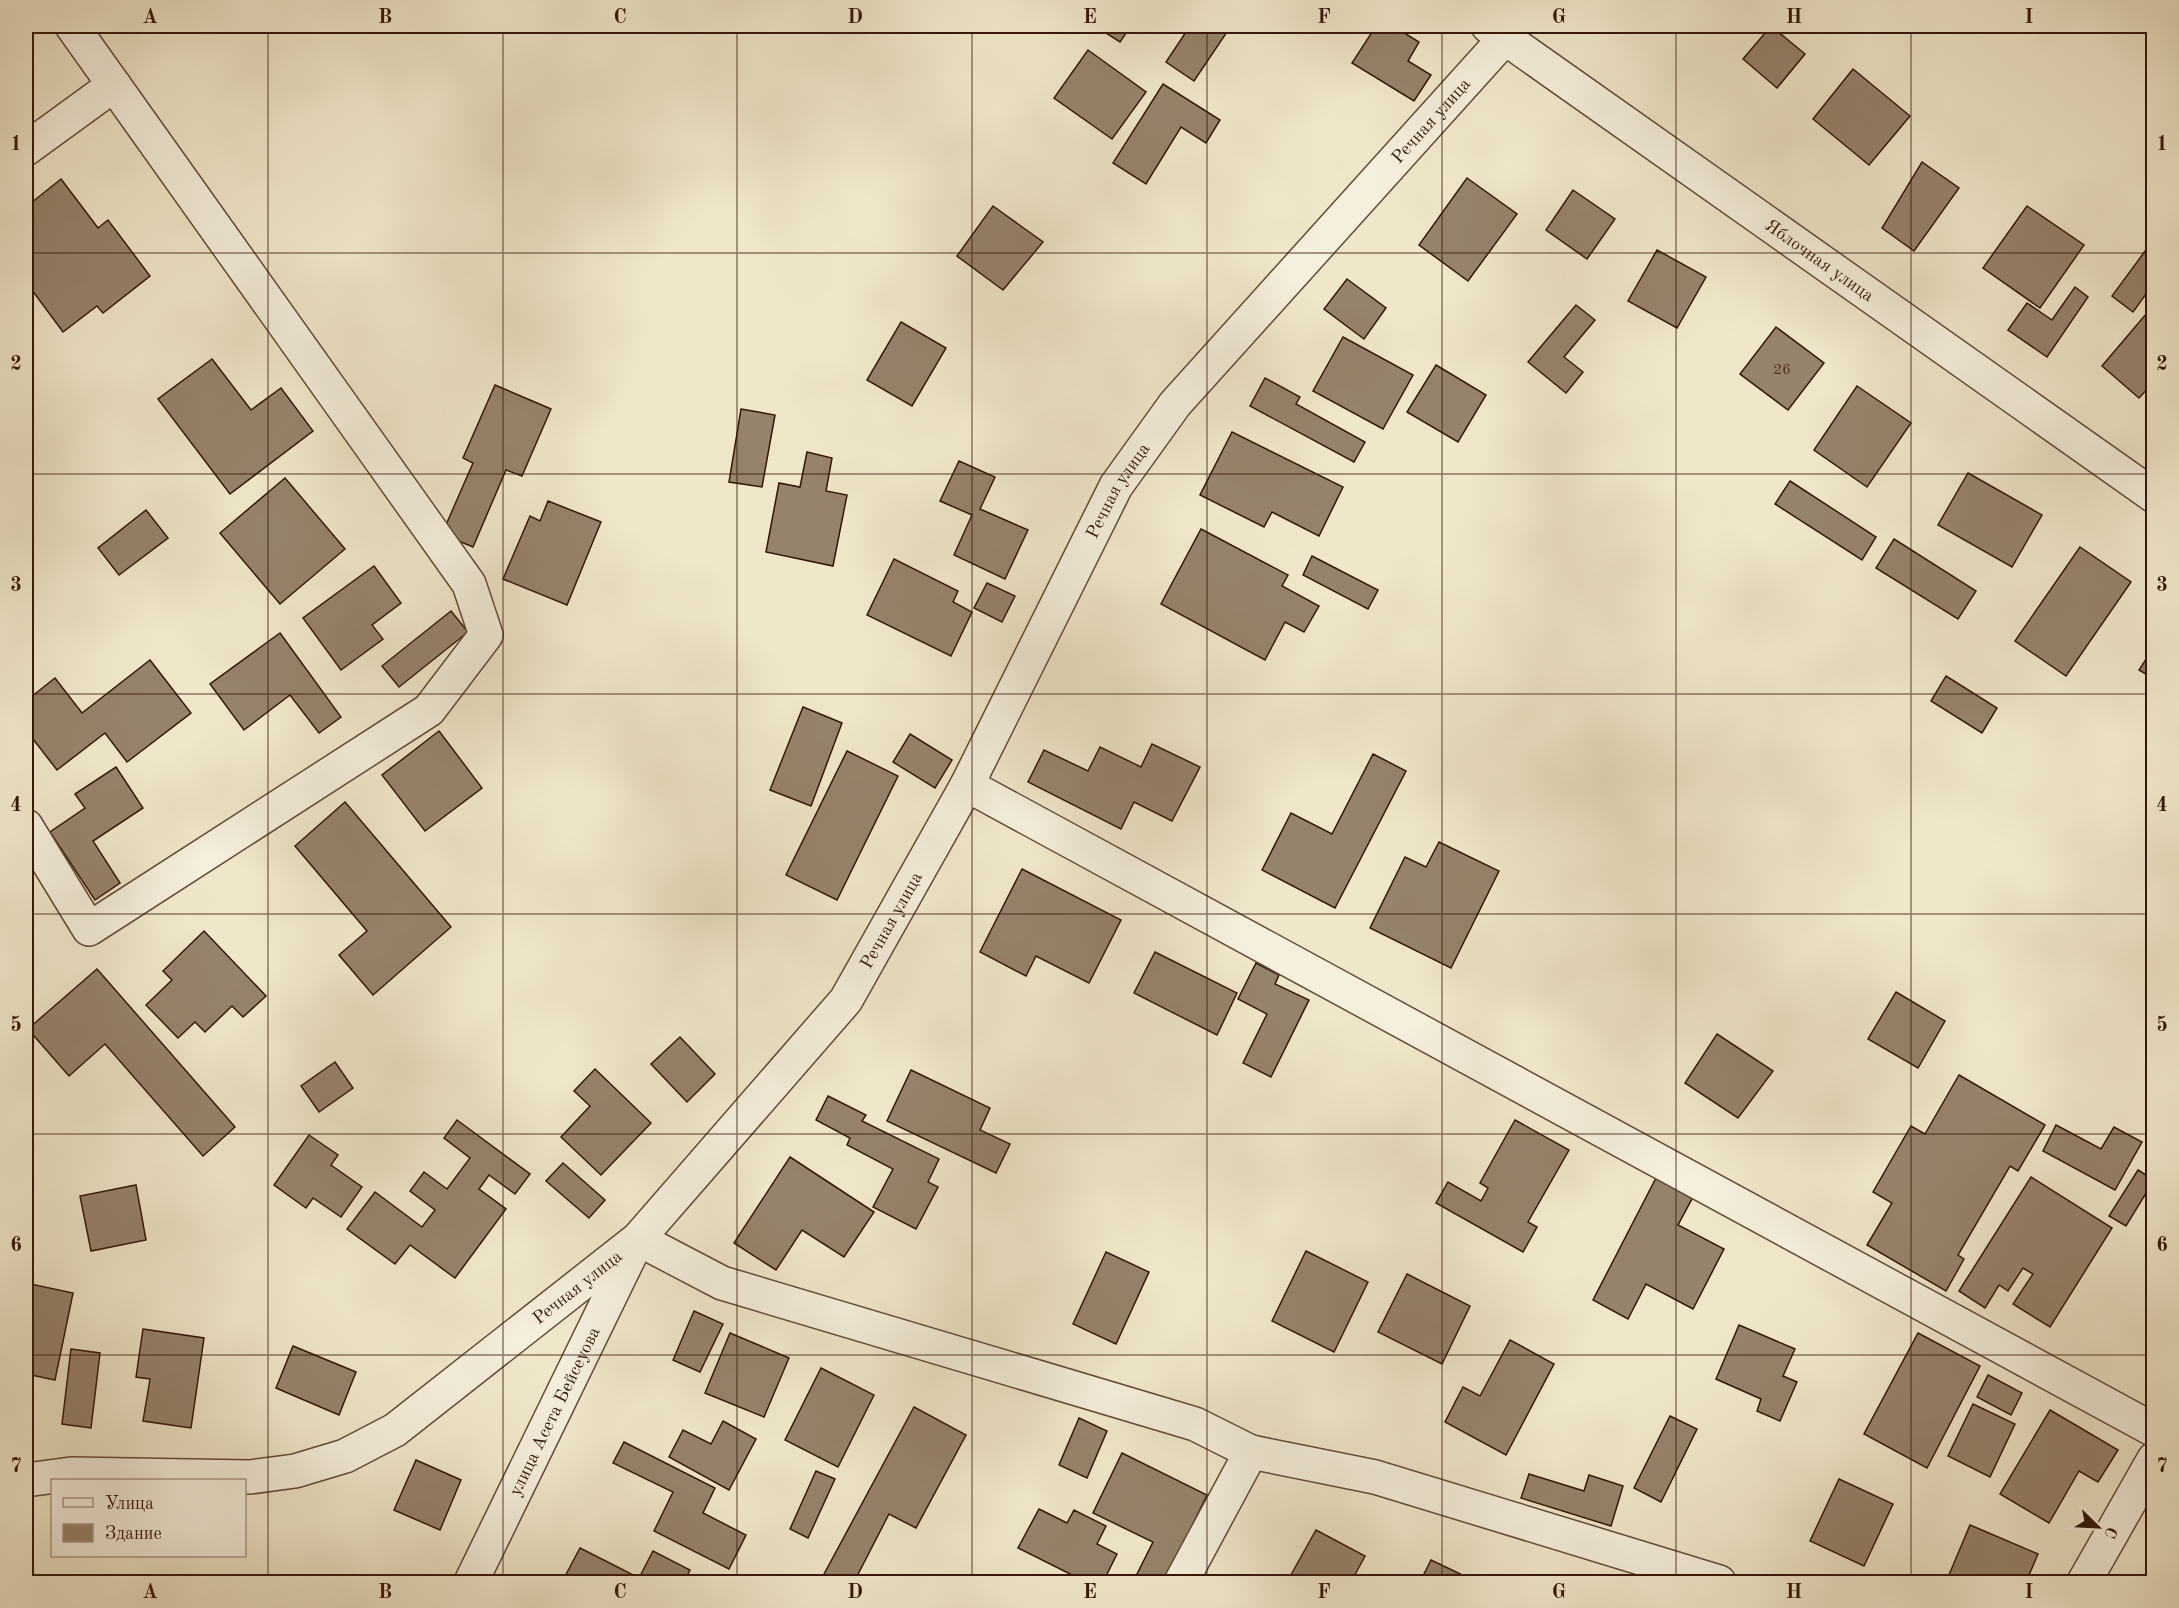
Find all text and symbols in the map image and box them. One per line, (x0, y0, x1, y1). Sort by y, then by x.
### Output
text: A (142, 8, 158, 28)
text: B (378, 8, 392, 28)
text: C (613, 8, 627, 28)
text: D (847, 8, 863, 28)
text: E (1083, 8, 1097, 28)
text: F (1317, 8, 1331, 28)
text: G (1552, 8, 1566, 28)
text: H (1786, 8, 1802, 28)
text: I (2025, 8, 2033, 28)
street label: Речная улица (1389, 75, 1474, 167)
text: 1 (10, 135, 22, 155)
text: 1 (2156, 135, 2168, 155)
street label: Яблочная улица (1761, 216, 1877, 305)
text: 2 (10, 355, 22, 375)
text: 2 (2156, 355, 2168, 375)
house number: 26 (1773, 363, 1791, 378)
street label: Речная улица (1083, 440, 1154, 541)
text: 3 (10, 576, 22, 596)
text: 3 (2156, 576, 2168, 596)
text: 4 (10, 796, 22, 816)
text: 4 (2156, 796, 2168, 816)
street label: Речная улица (858, 869, 926, 972)
text: 5 (10, 1015, 22, 1036)
text: 5 (2156, 1015, 2168, 1036)
text: 6 (10, 1236, 22, 1256)
text: 6 (2156, 1236, 2168, 1256)
street label: Речная улица (530, 1247, 626, 1328)
street label: улица Асета Бейсеуова (506, 1324, 604, 1499)
text: 7 (10, 1457, 22, 1477)
text: 7 (2156, 1457, 2168, 1477)
legend (51, 1479, 246, 1557)
text: Улица (105, 1495, 154, 1513)
north arrow (2068, 1497, 2128, 1557)
text: С (2100, 1524, 2119, 1540)
text: Здание (105, 1525, 162, 1543)
text: A (142, 1583, 158, 1603)
text: B (378, 1583, 392, 1603)
text: C (613, 1583, 627, 1603)
text: D (847, 1583, 863, 1603)
text: E (1083, 1583, 1097, 1603)
text: F (1317, 1583, 1331, 1603)
text: G (1552, 1583, 1566, 1603)
text: H (1786, 1583, 1802, 1603)
text: I (2025, 1583, 2033, 1603)

